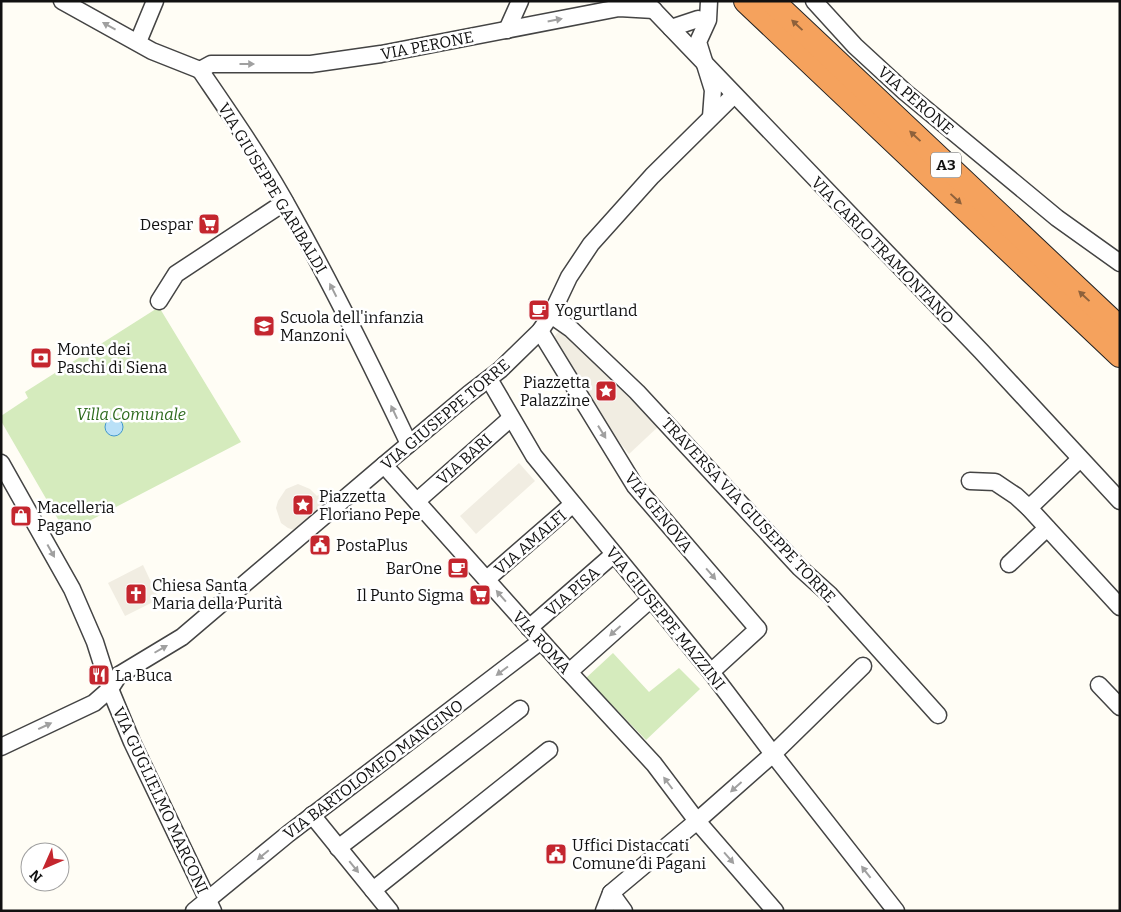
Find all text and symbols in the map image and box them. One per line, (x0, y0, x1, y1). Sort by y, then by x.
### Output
one-way arrow (547, 16, 563, 24)
one-way arrow (791, 19, 803, 31)
one-way arrow (102, 21, 116, 30)
street label: VIA PERONE (379, 27, 475, 64)
one-way arrow (239, 60, 255, 68)
street label: VIA PERONE (874, 62, 957, 138)
street label: VIA GIUSEPPE GARIBALDI (214, 100, 331, 277)
one-way arrow (910, 130, 922, 142)
road number: A3 (931, 152, 961, 178)
street label: VIA CARLO TRAMONTANO (807, 173, 958, 328)
one-way arrow (950, 193, 962, 205)
supermarket icon: Despar (197, 212, 221, 236)
place label: Despar (140, 215, 193, 234)
one-way arrow (329, 282, 337, 297)
one-way arrow (1079, 290, 1091, 302)
cafe icon: Yogurtland (527, 298, 551, 322)
place label: Yogurtland (555, 301, 638, 320)
place label: Scuola dell'infanzia Manzoni (280, 308, 424, 345)
school or university icon: Scuola dell'infanzia Manzoni (252, 314, 276, 338)
place label: Monte dei Paschi di Siena (57, 340, 168, 377)
bank icon: Monte dei Paschi di Siena (29, 346, 53, 370)
street label: VIA GIUSEPPE TORRE (377, 355, 514, 474)
place label: Piazzetta Palazzine (520, 373, 590, 410)
place icon: Piazzetta Palazzine (594, 379, 618, 403)
park label: Villa Comunale (76, 405, 186, 424)
one-way arrow (389, 405, 397, 419)
street label: TRAVERSA VIA GIUSEPPE TORRE (658, 414, 840, 607)
one-way arrow (597, 426, 606, 439)
street label: VIA BARI (433, 430, 496, 489)
street label: VIA GENOVA (621, 469, 697, 556)
place label: Piazzetta Floriano Pepe (319, 487, 421, 524)
place icon: Piazzetta Floriano Pepe (291, 493, 315, 517)
place label: Macelleria Pagano (37, 498, 115, 535)
shop icon: Macelleria Pagano (9, 504, 33, 528)
street label: VIA AMALFI (491, 506, 570, 579)
public building icon: PostaPlus (308, 533, 332, 557)
place label: PostaPlus (336, 536, 408, 555)
street label: VIA GIUSEPPE MAZZINI (602, 543, 729, 694)
one-way arrow (47, 544, 56, 557)
cafe icon: BarOne (446, 556, 470, 580)
place label: BarOne (386, 559, 442, 578)
street label: VIA PISA (541, 562, 604, 620)
one-way arrow (705, 568, 717, 580)
place label: Chiesa Santa Maria della Purità (152, 576, 283, 613)
church icon: Chiesa Santa Maria della Purità (124, 582, 148, 606)
supermarket icon: Il Punto Sigma (468, 583, 492, 607)
place label: Il Punto Sigma (357, 586, 464, 605)
one-way arrow (496, 590, 507, 603)
street label: VIA ROMA (509, 607, 575, 678)
one-way arrow (609, 625, 621, 637)
one-way arrow (155, 645, 168, 654)
restaurant icon: La Buca (87, 663, 111, 687)
one-way arrow (496, 665, 509, 676)
place label: La Buca (115, 666, 172, 685)
street label: VIA BARTOLOMEO MANGINO (280, 696, 467, 843)
street label: VIA GUGLIELMO MARCONI (109, 704, 212, 897)
one-way arrow (38, 722, 52, 730)
one-way arrow (663, 776, 673, 789)
one-way arrow (731, 781, 743, 793)
place label: Uffici Distaccati Comune di Pagani (572, 836, 706, 873)
north arrow (20, 842, 70, 892)
public building icon: Uffici Distaccati Comune di Pagani (544, 842, 568, 866)
one-way arrow (257, 849, 269, 861)
one-way arrow (724, 852, 735, 865)
one-way arrow (348, 860, 359, 873)
text: N (26, 866, 46, 886)
one-way arrow (860, 866, 871, 879)

